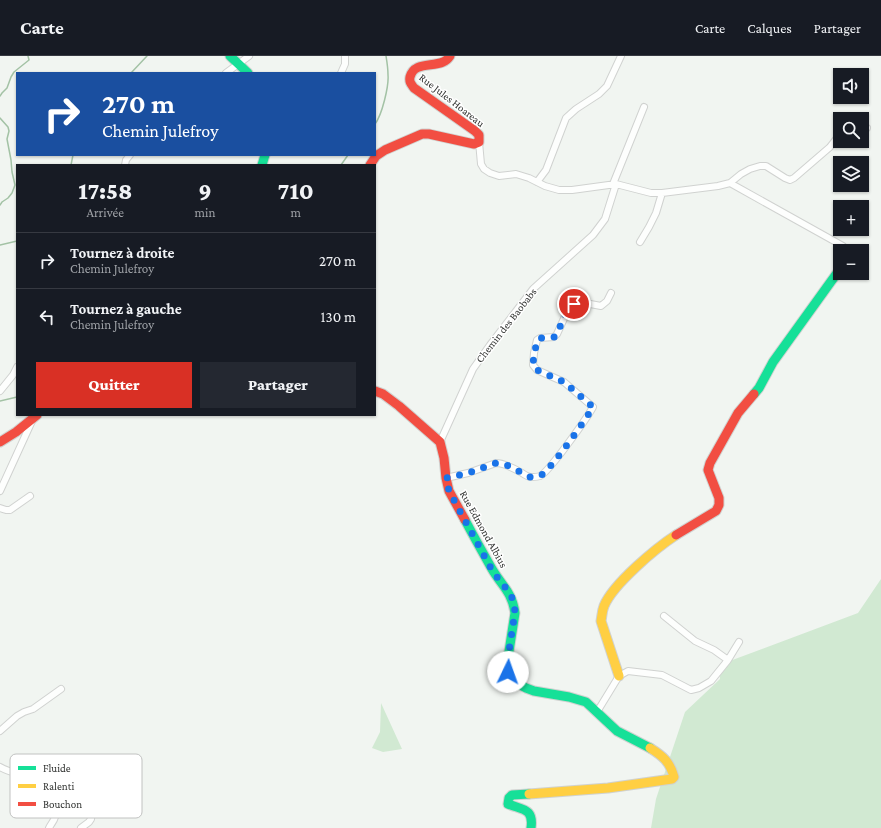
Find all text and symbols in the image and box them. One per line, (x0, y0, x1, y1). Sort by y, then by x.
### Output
text: Carte (20, 17, 64, 38)
text: Carte (695, 20, 725, 36)
text: Calques (747, 20, 792, 36)
text: Partager (814, 20, 861, 36)
map controls (833, 68, 869, 280)
button: sound (833, 68, 869, 104)
street label: Rue Jules Hoareau (417, 71, 487, 130)
icon: right (36, 88, 88, 140)
text: 270 m (102, 88, 175, 119)
button: search (833, 112, 869, 148)
text: Chemin Julefroy (102, 121, 219, 141)
button: layers (833, 156, 869, 192)
text: 17:58 (78, 177, 132, 204)
text: 9 (198, 177, 212, 204)
text: 710 (278, 177, 314, 204)
button: + (833, 200, 869, 236)
text: Arrivée (87, 205, 124, 220)
text: min (195, 205, 215, 220)
text: m (290, 205, 301, 220)
button: − (833, 244, 869, 280)
text: Tournez à droite (70, 245, 174, 261)
icon: right (36, 250, 58, 272)
text: 270 m (319, 253, 356, 269)
text: Chemin Julefroy (70, 261, 154, 276)
street label: Chemin des Baobabs (473, 285, 539, 365)
pin (557, 287, 591, 321)
icon: arrive (563, 293, 585, 315)
text: Tournez à gauche (70, 301, 182, 317)
icon: left (36, 306, 58, 328)
text: 130 m (321, 309, 356, 325)
text: Chemin Julefroy (70, 317, 154, 332)
button: Quitter (36, 362, 192, 408)
button: Partager (200, 362, 356, 408)
street label: Rue Edmond Albius (458, 488, 510, 570)
position arrow (487, 651, 529, 693)
legend (10, 754, 142, 818)
text: Fluide (43, 762, 71, 774)
text: Ralenti (43, 780, 74, 792)
text: Bouchon (43, 798, 82, 810)

